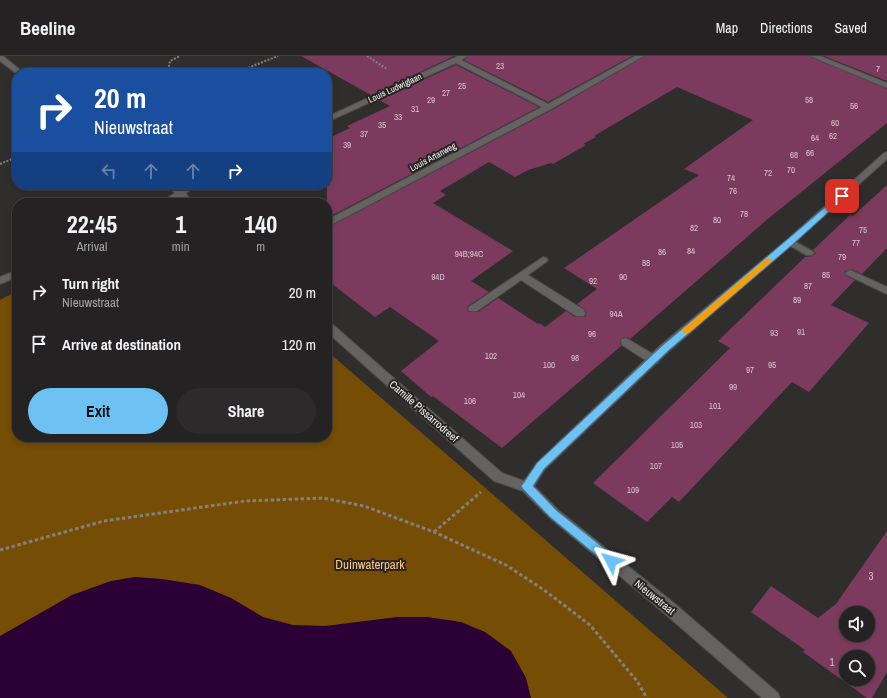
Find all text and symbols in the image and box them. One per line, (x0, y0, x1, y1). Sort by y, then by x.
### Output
text: Beeline (20, 15, 75, 41)
text: Map (716, 19, 738, 37)
text: Directions (760, 19, 812, 37)
text: Saved (834, 19, 867, 37)
house number: 23 (496, 60, 504, 72)
house number: 7 (876, 63, 880, 75)
street label: Louis Ludwiglaan (366, 70, 424, 106)
text: 20 m (94, 79, 146, 117)
house number: 25 (458, 80, 466, 92)
icon: right (28, 84, 80, 136)
house number: 27 (442, 87, 450, 99)
house number: 29 (427, 94, 435, 106)
house number: 58 (805, 94, 813, 106)
house number: 56 (850, 100, 858, 112)
house number: 31 (411, 103, 419, 115)
house number: 33 (394, 111, 402, 123)
text: Nieuwstraat (94, 115, 173, 140)
house number: 60 (831, 117, 839, 129)
house number: 35 (378, 119, 386, 131)
house number: 37 (360, 128, 368, 140)
house number: 62 (829, 130, 837, 142)
house number: 64 (811, 132, 819, 144)
house number: 39 (343, 139, 351, 151)
street label: Louis Artanweg (408, 139, 459, 174)
house number: 66 (806, 147, 814, 159)
house number: 68 (790, 149, 798, 161)
icon: left (98, 160, 120, 182)
icon: ahead (140, 160, 162, 182)
icon: ahead (182, 160, 204, 182)
icon: right (224, 160, 246, 182)
house number: 70 (787, 164, 795, 176)
house number: 72 (764, 167, 772, 179)
house number: 74 (727, 172, 735, 184)
pin (825, 179, 859, 213)
house number: 76 (729, 185, 737, 197)
icon: arrive (831, 185, 853, 207)
text: 22:45 (67, 208, 117, 240)
text: 1 (175, 208, 186, 240)
text: 140 (244, 208, 277, 240)
house number: 78 (740, 208, 748, 220)
house number: 80 (713, 214, 721, 226)
house number: 82 (690, 222, 698, 234)
house number: 75 (859, 224, 867, 236)
house number: 77 (852, 237, 860, 249)
text: Arrival (77, 238, 107, 255)
text: min (172, 238, 190, 255)
text: m (256, 238, 265, 255)
house number: 84 (687, 245, 695, 257)
house number: 86 (658, 246, 666, 258)
house number: 94B;94C (455, 248, 483, 260)
house number: 79 (838, 251, 846, 263)
house number: 88 (642, 257, 650, 269)
house number: 85 (822, 269, 830, 281)
house number: 94D (431, 271, 445, 283)
house number: 90 (619, 271, 627, 283)
text: Turn right (62, 273, 119, 294)
house number: 92 (589, 275, 597, 287)
house number: 87 (804, 280, 812, 292)
icon: right (28, 281, 50, 303)
text: 20 m (289, 282, 316, 303)
text: Nieuwstraat (62, 294, 119, 311)
house number: 89 (793, 294, 801, 306)
house number: 94A (609, 308, 623, 320)
house number: 91 (797, 326, 805, 338)
house number: 93 (770, 327, 778, 339)
house number: 96 (588, 328, 596, 340)
icon: arrive (28, 333, 50, 355)
text: Arrive at destination (62, 334, 181, 355)
text: 120 m (282, 334, 316, 355)
house number: 102 (485, 350, 497, 362)
house number: 98 (571, 352, 579, 364)
house number: 100 (543, 359, 555, 371)
house number: 95 (768, 359, 776, 371)
house number: 97 (746, 364, 754, 376)
street label: Camille Pissarrodreef (386, 377, 462, 445)
house number: 99 (729, 381, 737, 393)
button: Exit (28, 388, 168, 434)
button: Share (176, 388, 316, 434)
house number: 104 (513, 389, 525, 401)
house number: 106 (464, 395, 476, 407)
house number: 101 (709, 400, 721, 412)
house number: 103 (690, 419, 702, 431)
house number: 105 (671, 439, 683, 451)
house number: 107 (650, 460, 662, 472)
house number: 109 (627, 484, 639, 496)
position arrow (590, 540, 632, 582)
park label: Duinwaterpark (335, 556, 405, 573)
house number: 3 (868, 569, 874, 583)
street label: Nieuwstraat (632, 576, 678, 618)
map controls (839, 606, 875, 686)
button: sound (839, 606, 875, 642)
button: search (839, 650, 875, 686)
house number: 1 (829, 655, 835, 669)

